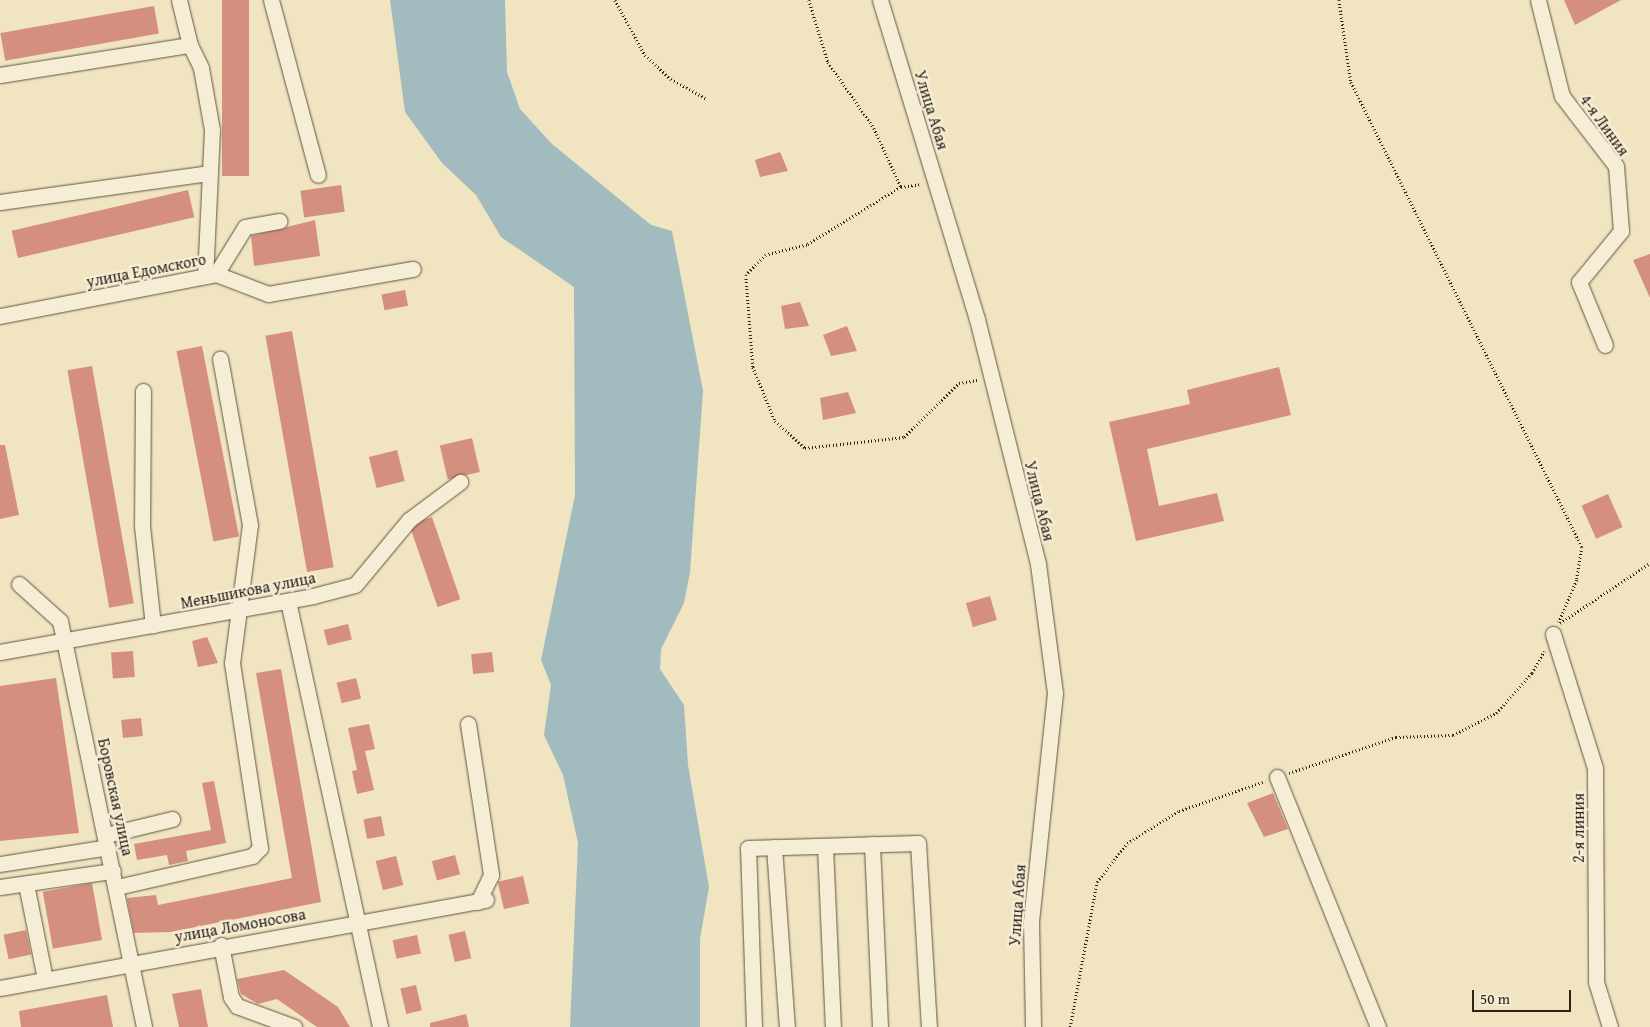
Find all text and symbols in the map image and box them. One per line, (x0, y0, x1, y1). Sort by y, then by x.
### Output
street label: Улица Абая (911, 68, 953, 152)
street label: 4-я Линия (1576, 90, 1634, 160)
street label: улица Едомского (84, 249, 208, 291)
street label: Улица Абая (1021, 459, 1059, 543)
street label: Меньшикова улица (179, 567, 317, 613)
street label: Боровская улица (94, 736, 138, 858)
street label: 2-я линия (1568, 793, 1588, 863)
street label: Улица Абая (1005, 863, 1029, 947)
street label: улица Ломоносова (173, 904, 307, 946)
scale bar (1475, 980, 1574, 1012)
text: 50 m (1480, 988, 1510, 1009)

